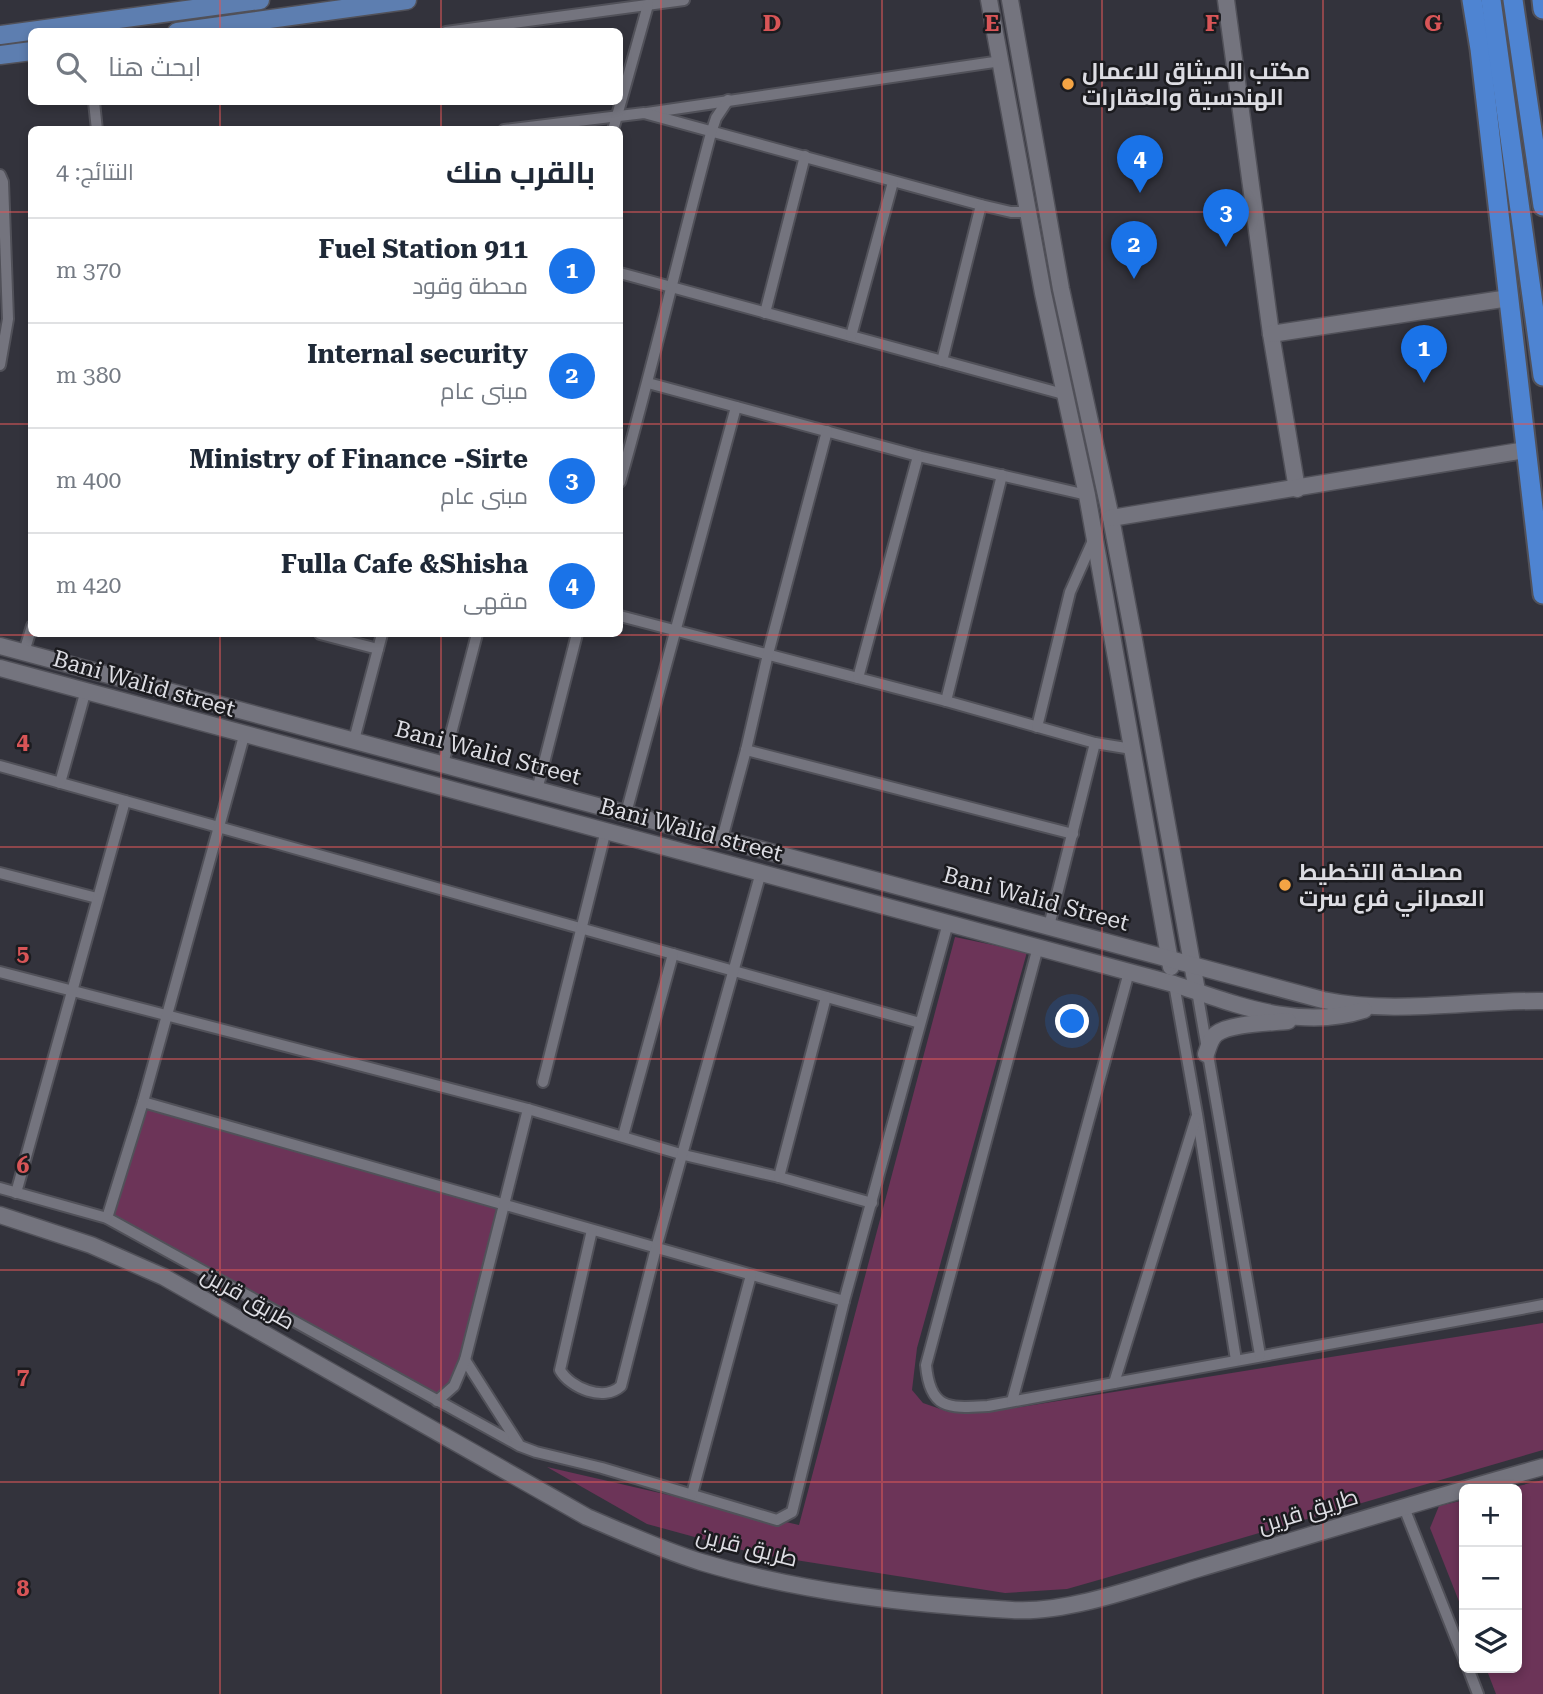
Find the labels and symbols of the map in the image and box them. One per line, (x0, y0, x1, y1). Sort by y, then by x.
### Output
text: D (763, 10, 781, 37)
text: E (985, 10, 999, 37)
text: F (1205, 10, 1219, 37)
text: G (1424, 10, 1442, 37)
place label: مكتب الميثاق للاعمال الهندسية والعقارات (1082, 58, 1310, 111)
marker: مكتب الميثاق للاعمال الهندسية والعقارات (1060, 76, 1076, 92)
pin: 4 (1117, 135, 1163, 193)
pin: 3 (1203, 189, 1249, 247)
pin: 2 (1111, 221, 1157, 279)
pin: 1 (1401, 325, 1447, 383)
street label: Bani Walid street (50, 645, 239, 723)
street label: Bani Walid Street (392, 715, 584, 791)
text: 4 (17, 728, 30, 755)
street label: Bani Walid street (597, 793, 786, 868)
place label: مصلحة التخطيط العمراني فرع سرت (1299, 859, 1485, 917)
street label: Bani Walid Street (940, 861, 1132, 937)
marker: مصلحة التخطيط العمراني فرع سرت (1277, 877, 1293, 893)
text: 5 (17, 940, 30, 967)
your location (1055, 1004, 1089, 1038)
text: 6 (17, 1152, 30, 1179)
street label: طريق قرين (197, 1260, 299, 1336)
text: 7 (17, 1363, 30, 1390)
street label: طريق قرين (1255, 1483, 1361, 1539)
street label: طريق قرين (694, 1521, 800, 1573)
text: 8 (17, 1575, 30, 1602)

